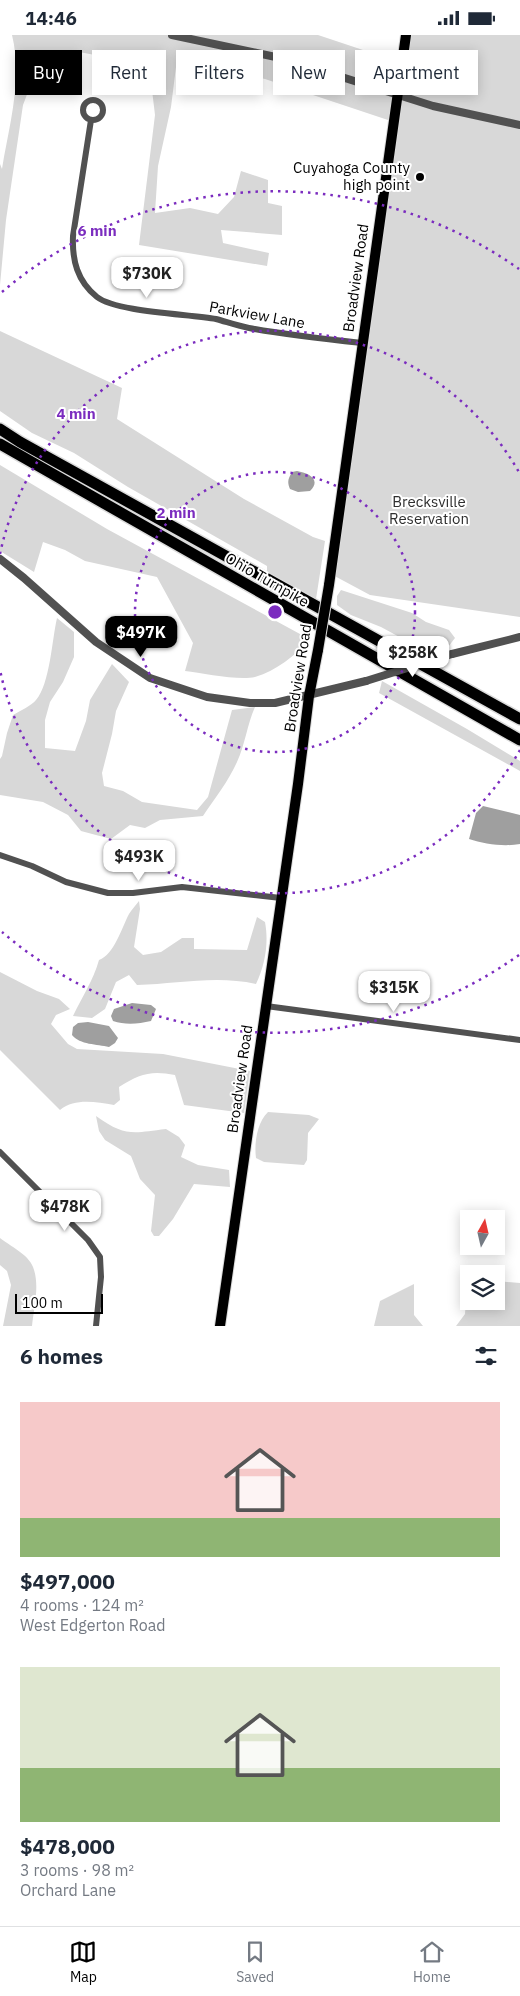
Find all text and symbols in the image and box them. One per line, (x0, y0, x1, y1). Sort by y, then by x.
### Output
text: 14:46 (25, 6, 77, 30)
chip: Buy (15, 50, 82, 95)
chip: Rent (92, 50, 166, 95)
chip: Filters (176, 50, 263, 95)
chip: New (273, 50, 345, 95)
chip: Apartment (355, 50, 478, 95)
place label: Cuyahoga County high point (293, 158, 411, 194)
marker: Cuyahoga County high point (414, 171, 426, 183)
text: 6 min (77, 221, 117, 240)
street label: Broadview Road (339, 223, 373, 333)
pin: $730K (112, 257, 182, 299)
text: $730K (122, 263, 172, 283)
street label: Parkview Lane (208, 297, 306, 332)
text: 4 min (56, 404, 96, 423)
park label: Brecksville Reservation (389, 492, 469, 528)
text: 2 min (156, 503, 196, 522)
street label: Ohio Turnpike (222, 548, 313, 611)
centre of rings (266, 603, 284, 621)
pin: $497K (106, 615, 176, 658)
text: $497K (116, 622, 166, 642)
street label: Broadview Road (280, 623, 315, 733)
pin: $258K (378, 635, 448, 678)
text: $258K (388, 642, 438, 662)
pin: $493K (104, 839, 174, 882)
text: $493K (114, 846, 164, 866)
pin: $315K (359, 971, 429, 1013)
text: $315K (369, 977, 419, 997)
street label: Broadview Road (223, 1024, 257, 1134)
pin: $478K (30, 1189, 100, 1232)
text: $478K (40, 1196, 90, 1216)
north arrow (460, 1210, 505, 1255)
map controls (460, 1210, 505, 1310)
button: layers (460, 1265, 505, 1310)
scale bar (15, 1291, 102, 1314)
text: 100 m (22, 1294, 63, 1312)
text: 6 homes (20, 1342, 103, 1370)
icon: filters (472, 1342, 500, 1370)
icon: home (215, 1435, 305, 1525)
text: $497,000 (20, 1567, 115, 1595)
text: 4 rooms · 124 m² (20, 1595, 144, 1615)
text: West Edgerton Road (20, 1615, 166, 1635)
icon: home (215, 1700, 305, 1790)
text: $478,000 (20, 1832, 115, 1860)
text: 3 rooms · 98 m² (20, 1860, 134, 1880)
text: Orchard Lane (20, 1880, 116, 1900)
tab: Map (69, 1938, 97, 1986)
tab: Saved (236, 1938, 274, 1986)
tab: Home (413, 1938, 451, 1986)

